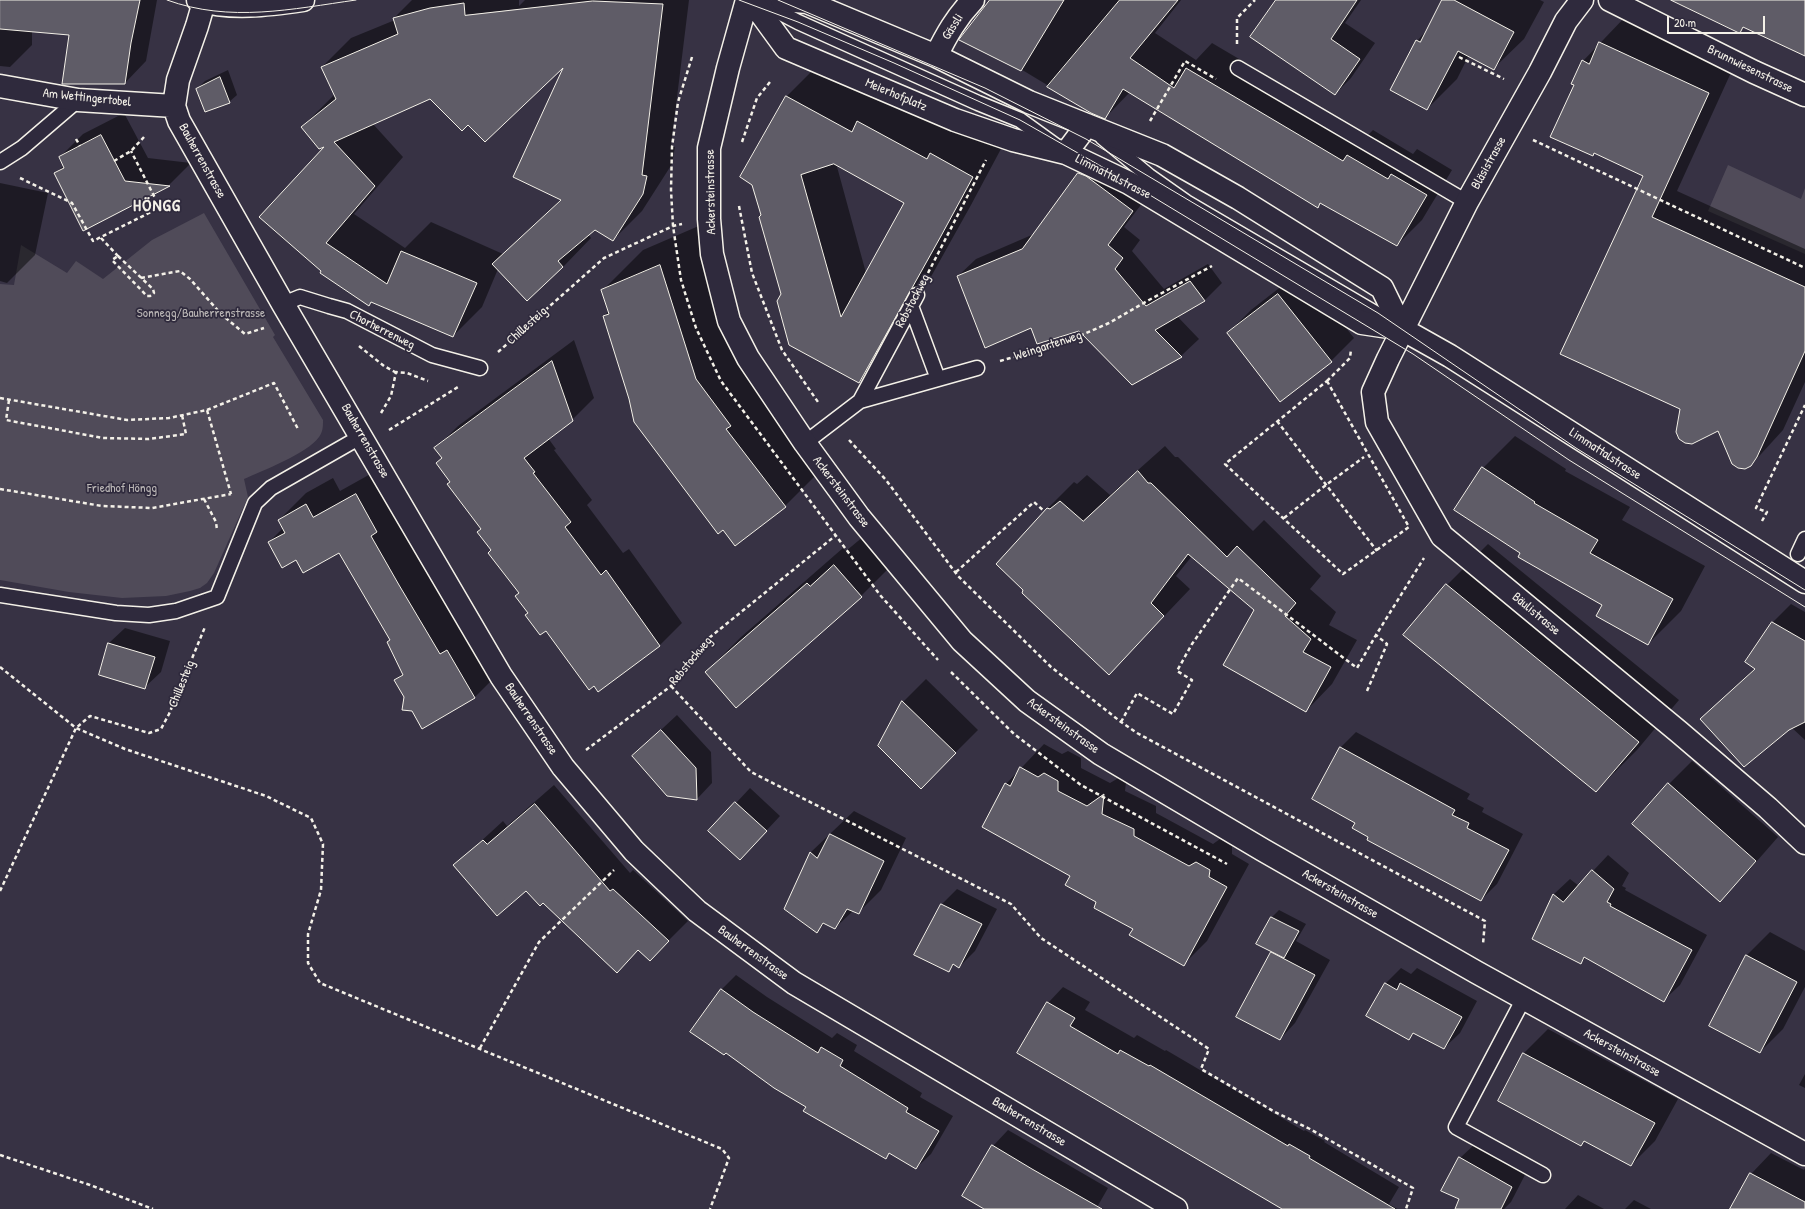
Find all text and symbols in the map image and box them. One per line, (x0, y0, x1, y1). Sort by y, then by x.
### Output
scale bar (1669, 8, 1767, 34)
street label: Gässli (939, 11, 967, 43)
text: 20 m (1674, 14, 1696, 31)
street label: Brunnwiesenstrasse (1705, 42, 1795, 96)
street label: Meierhofplatz (863, 75, 929, 115)
street label: Am Wettingertobel (42, 86, 132, 110)
street label: Bauherrenstrasse (175, 121, 229, 201)
street label: Bläsistrasse (1468, 134, 1510, 192)
street label: Ackersteinstrasse (702, 149, 720, 235)
street label: Limmattalstrasse (1073, 151, 1153, 203)
district label: HÖNGG (133, 196, 181, 216)
street label: Rebstockweg (892, 271, 934, 331)
street label: Chillesteig (503, 304, 551, 348)
park label: Sonnegg/Bauherrenstrasse (137, 306, 265, 322)
street label: Chorherrenweg (347, 307, 417, 353)
street label: Weingartenweg (1012, 328, 1084, 364)
street label: Bauherrenstrasse (337, 401, 393, 481)
street label: Limmattalstrasse (1566, 425, 1644, 483)
street label: Ackersteinstrasse (809, 453, 873, 531)
park label: Friedhof Höngg (87, 481, 157, 497)
street label: Bäulistrasse (1509, 589, 1563, 639)
street label: Rebstockweg (666, 634, 716, 688)
street label: Chillesteig (165, 658, 199, 710)
street label: Bauherrenstrasse (501, 680, 561, 758)
street label: Ackersteinstrasse (1024, 695, 1102, 757)
street label: Ackersteinstrasse (1299, 866, 1381, 922)
street label: Bauherrenstrasse (715, 922, 791, 984)
street label: Ackersteinstrasse (1581, 1026, 1663, 1080)
street label: Bauherrenstrasse (989, 1094, 1069, 1150)

